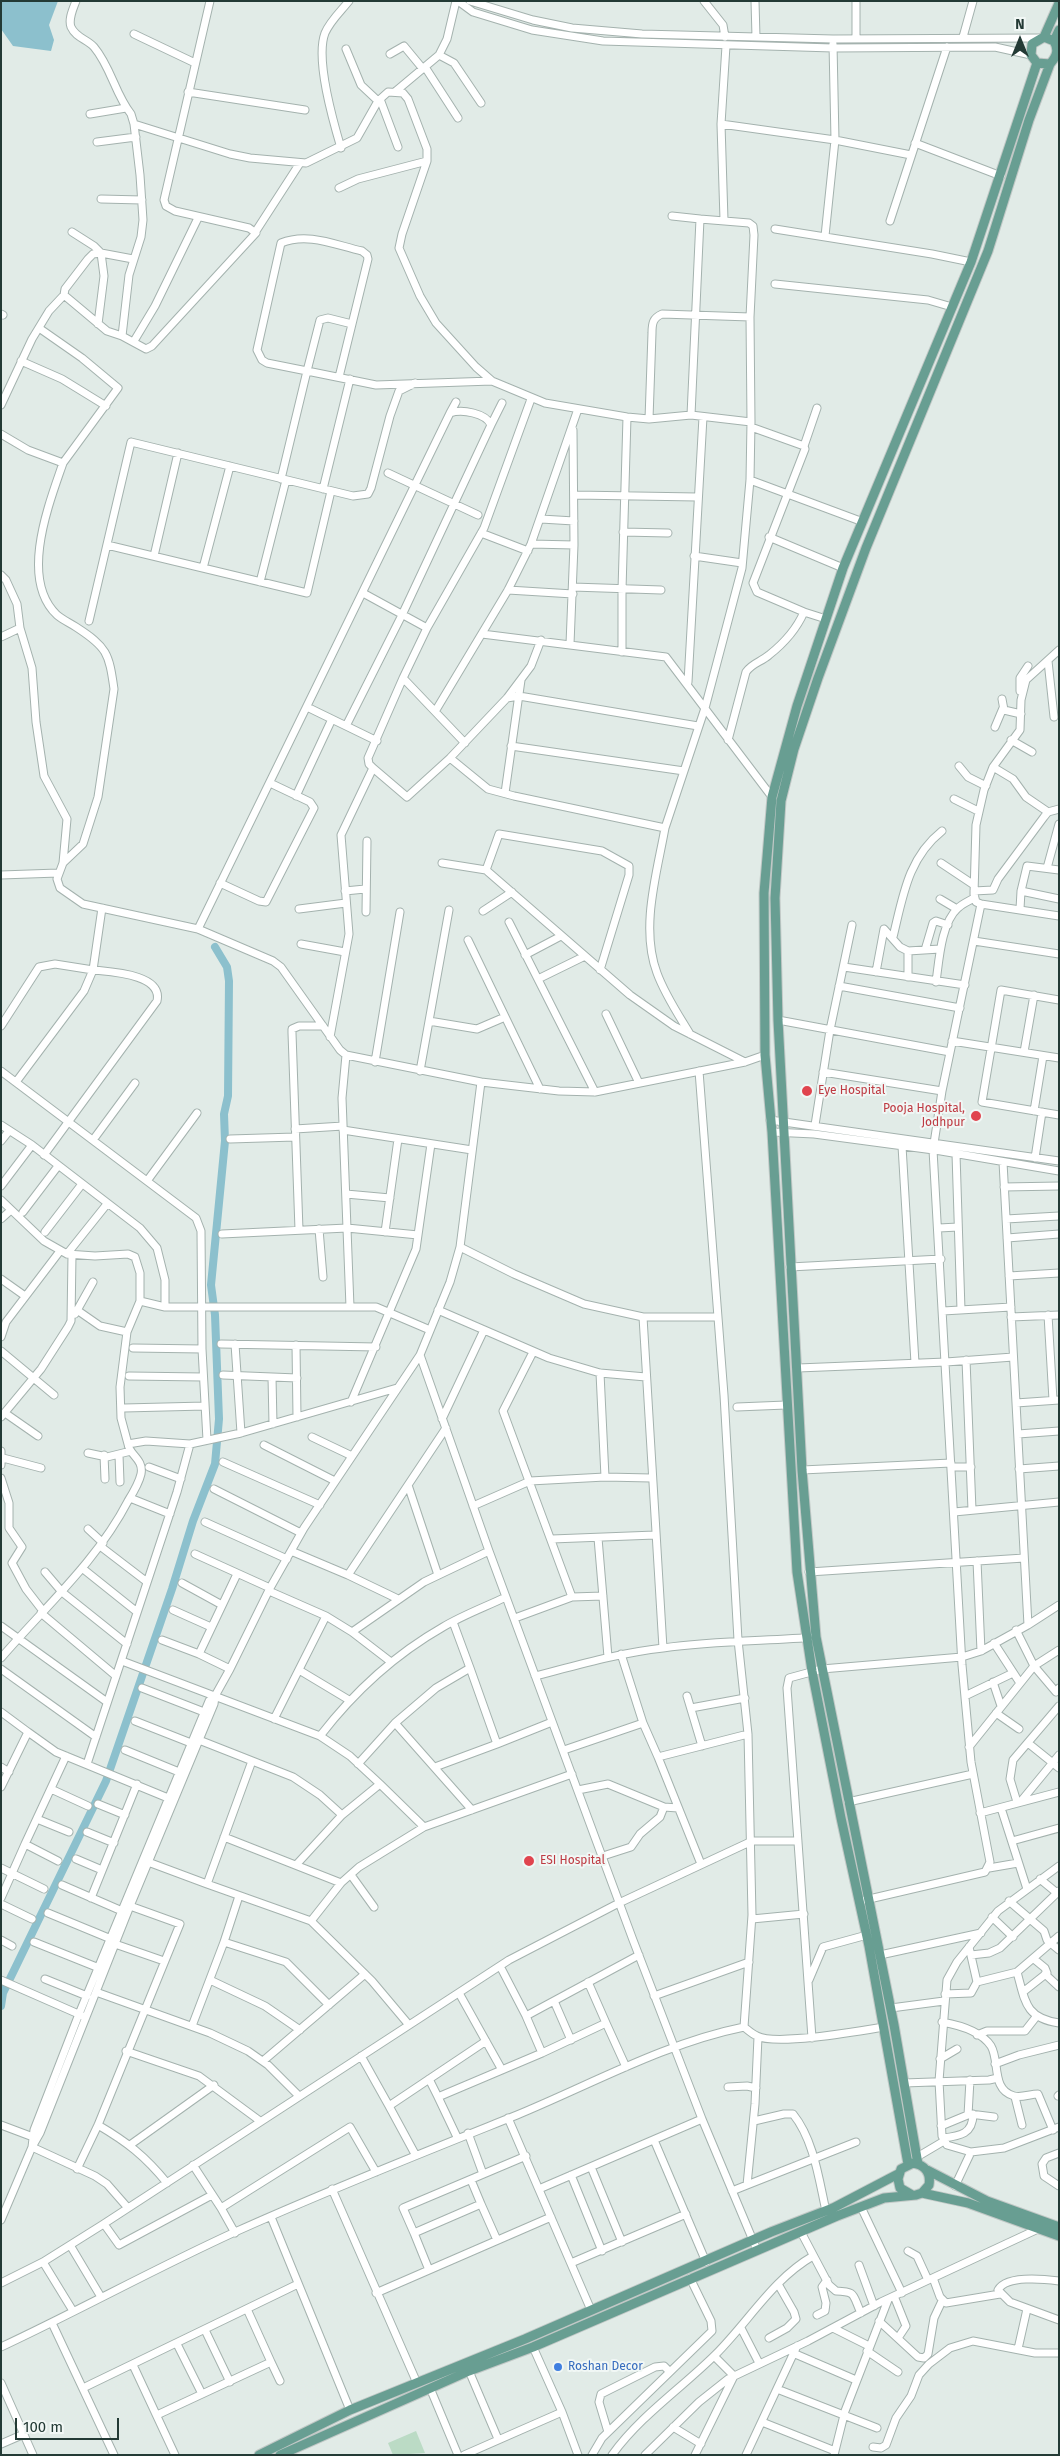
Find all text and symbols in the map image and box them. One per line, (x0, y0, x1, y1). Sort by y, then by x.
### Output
north arrow (995, 15, 1045, 65)
text: N (1015, 16, 1025, 33)
marker: Eye Hospital (800, 1084, 814, 1098)
place label: Eye Hospital (818, 1084, 885, 1098)
place label: Pooja Hospital, Jodhpur (883, 1102, 965, 1130)
marker: Pooja Hospital, Jodhpur (969, 1109, 983, 1123)
marker: ESI Hospital (522, 1854, 536, 1868)
place label: ESI Hospital (540, 1854, 605, 1868)
place label: Roshan Decor (568, 2360, 643, 2374)
marker: Roshan Decor (552, 2361, 564, 2373)
scale bar (18, 2408, 121, 2440)
text: 100 m (23, 2418, 63, 2436)

